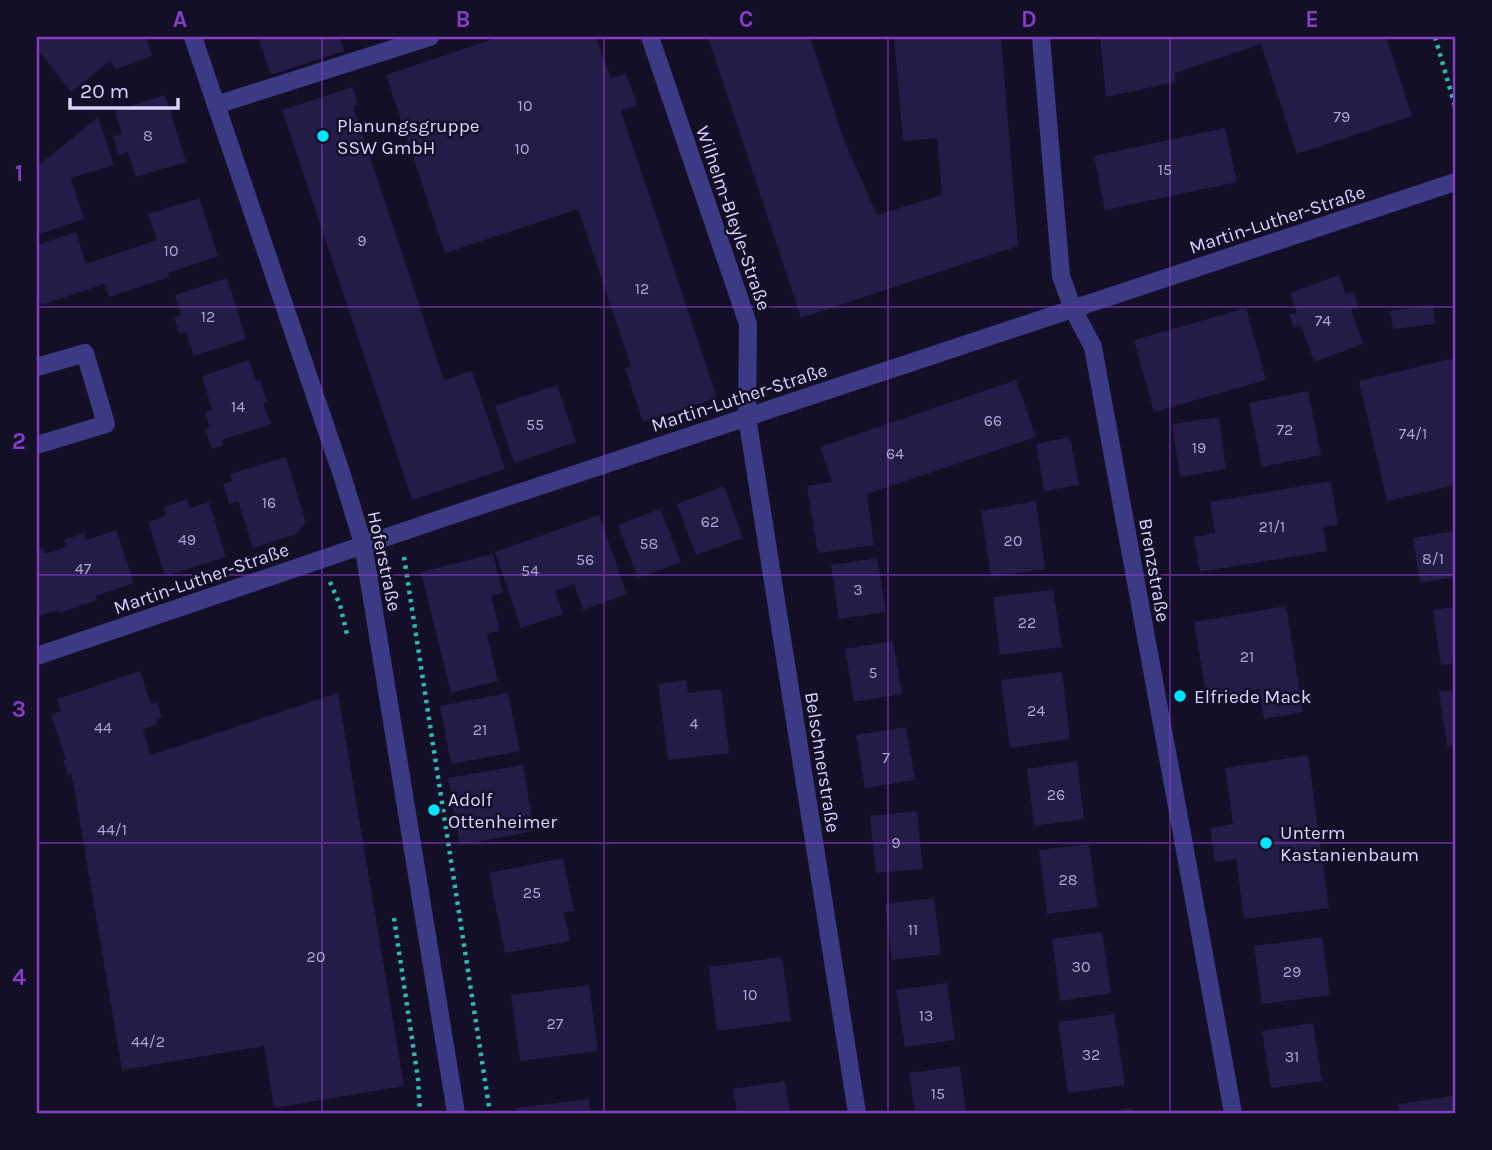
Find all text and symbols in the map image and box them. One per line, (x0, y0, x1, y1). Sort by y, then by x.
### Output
text: A (173, 6, 187, 33)
text: B (456, 6, 470, 33)
text: C (739, 6, 753, 33)
text: D (1021, 6, 1037, 33)
text: E (1305, 6, 1319, 33)
scale bar (70, 66, 178, 110)
text: 20 m (80, 79, 129, 103)
house number: 10 (518, 96, 532, 115)
house number: 79 (1334, 107, 1350, 126)
place label: Planungsgruppe SSW GmbH (337, 115, 480, 159)
street label: Wilhelm-Bleyle-Straße (691, 123, 775, 313)
house number: 8 (143, 126, 153, 145)
marker: Planungsgruppe SSW GmbH (315, 128, 331, 144)
house number: 10 (515, 139, 529, 158)
text: 1 (15, 160, 23, 187)
house number: 15 (1158, 160, 1172, 179)
street label: Martin-Luther-Straße (1186, 181, 1368, 259)
house number: 9 (357, 231, 367, 250)
house number: 10 (164, 241, 178, 260)
house number: 12 (635, 279, 649, 298)
house number: 12 (201, 307, 215, 326)
house number: 74 (1315, 311, 1331, 330)
street label: Martin-Luther-Straße (648, 359, 830, 437)
house number: 14 (231, 397, 245, 416)
house number: 66 (984, 411, 1002, 430)
house number: 55 (526, 415, 544, 434)
house number: 72 (1277, 420, 1293, 439)
house number: 74/1 (1399, 424, 1427, 443)
text: 2 (12, 428, 26, 455)
house number: 19 (1192, 438, 1206, 457)
house number: 64 (886, 444, 904, 463)
house number: 16 (262, 493, 276, 512)
street label: Hoferstraße (363, 509, 405, 613)
house number: 62 (701, 512, 719, 531)
street label: Brenzstraße (1134, 517, 1174, 624)
house number: 21/1 (1259, 517, 1285, 536)
house number: 49 (178, 530, 196, 549)
house number: 20 (1004, 531, 1022, 550)
house number: 58 (640, 534, 658, 553)
street label: Martin-Luther-Straße (111, 539, 292, 619)
house number: 8/1 (1422, 549, 1444, 568)
house number: 56 (576, 550, 594, 569)
house number: 47 (75, 559, 92, 578)
house number: 54 (521, 561, 539, 580)
house number: 3 (853, 580, 863, 599)
house number: 22 (1018, 613, 1036, 632)
house number: 21 (1240, 647, 1254, 666)
house number: 5 (868, 663, 878, 682)
place label: Elfriede Mack (1194, 686, 1312, 708)
marker: Elfriede Mack (1172, 688, 1188, 704)
street label: Belschnerstraße (800, 690, 844, 834)
text: 3 (12, 696, 26, 723)
house number: 24 (1027, 701, 1045, 720)
house number: 4 (690, 714, 699, 733)
house number: 44 (94, 718, 112, 737)
house number: 21 (473, 720, 487, 739)
house number: 7 (882, 748, 890, 767)
house number: 26 (1047, 785, 1065, 804)
place label: Adolf Ottenheimer (448, 789, 557, 833)
marker: Adolf Ottenheimer (426, 802, 442, 818)
house number: 44/1 (97, 820, 127, 839)
place label: Unterm Kastanienbaum (1280, 822, 1419, 866)
house number: 9 (891, 833, 901, 852)
marker: Unterm Kastanienbaum (1258, 835, 1274, 851)
house number: 28 (1058, 870, 1078, 889)
house number: 25 (523, 883, 541, 902)
house number: 11 (908, 920, 918, 939)
house number: 20 (307, 947, 325, 966)
house number: 30 (1072, 957, 1090, 976)
house number: 29 (1283, 962, 1301, 981)
text: 4 (12, 964, 26, 991)
house number: 10 (743, 985, 757, 1004)
house number: 13 (919, 1006, 933, 1025)
house number: 27 (547, 1014, 564, 1033)
house number: 44/2 (131, 1032, 165, 1051)
house number: 32 (1082, 1045, 1100, 1064)
house number: 31 (1285, 1047, 1299, 1066)
house number: 15 (931, 1084, 945, 1103)

